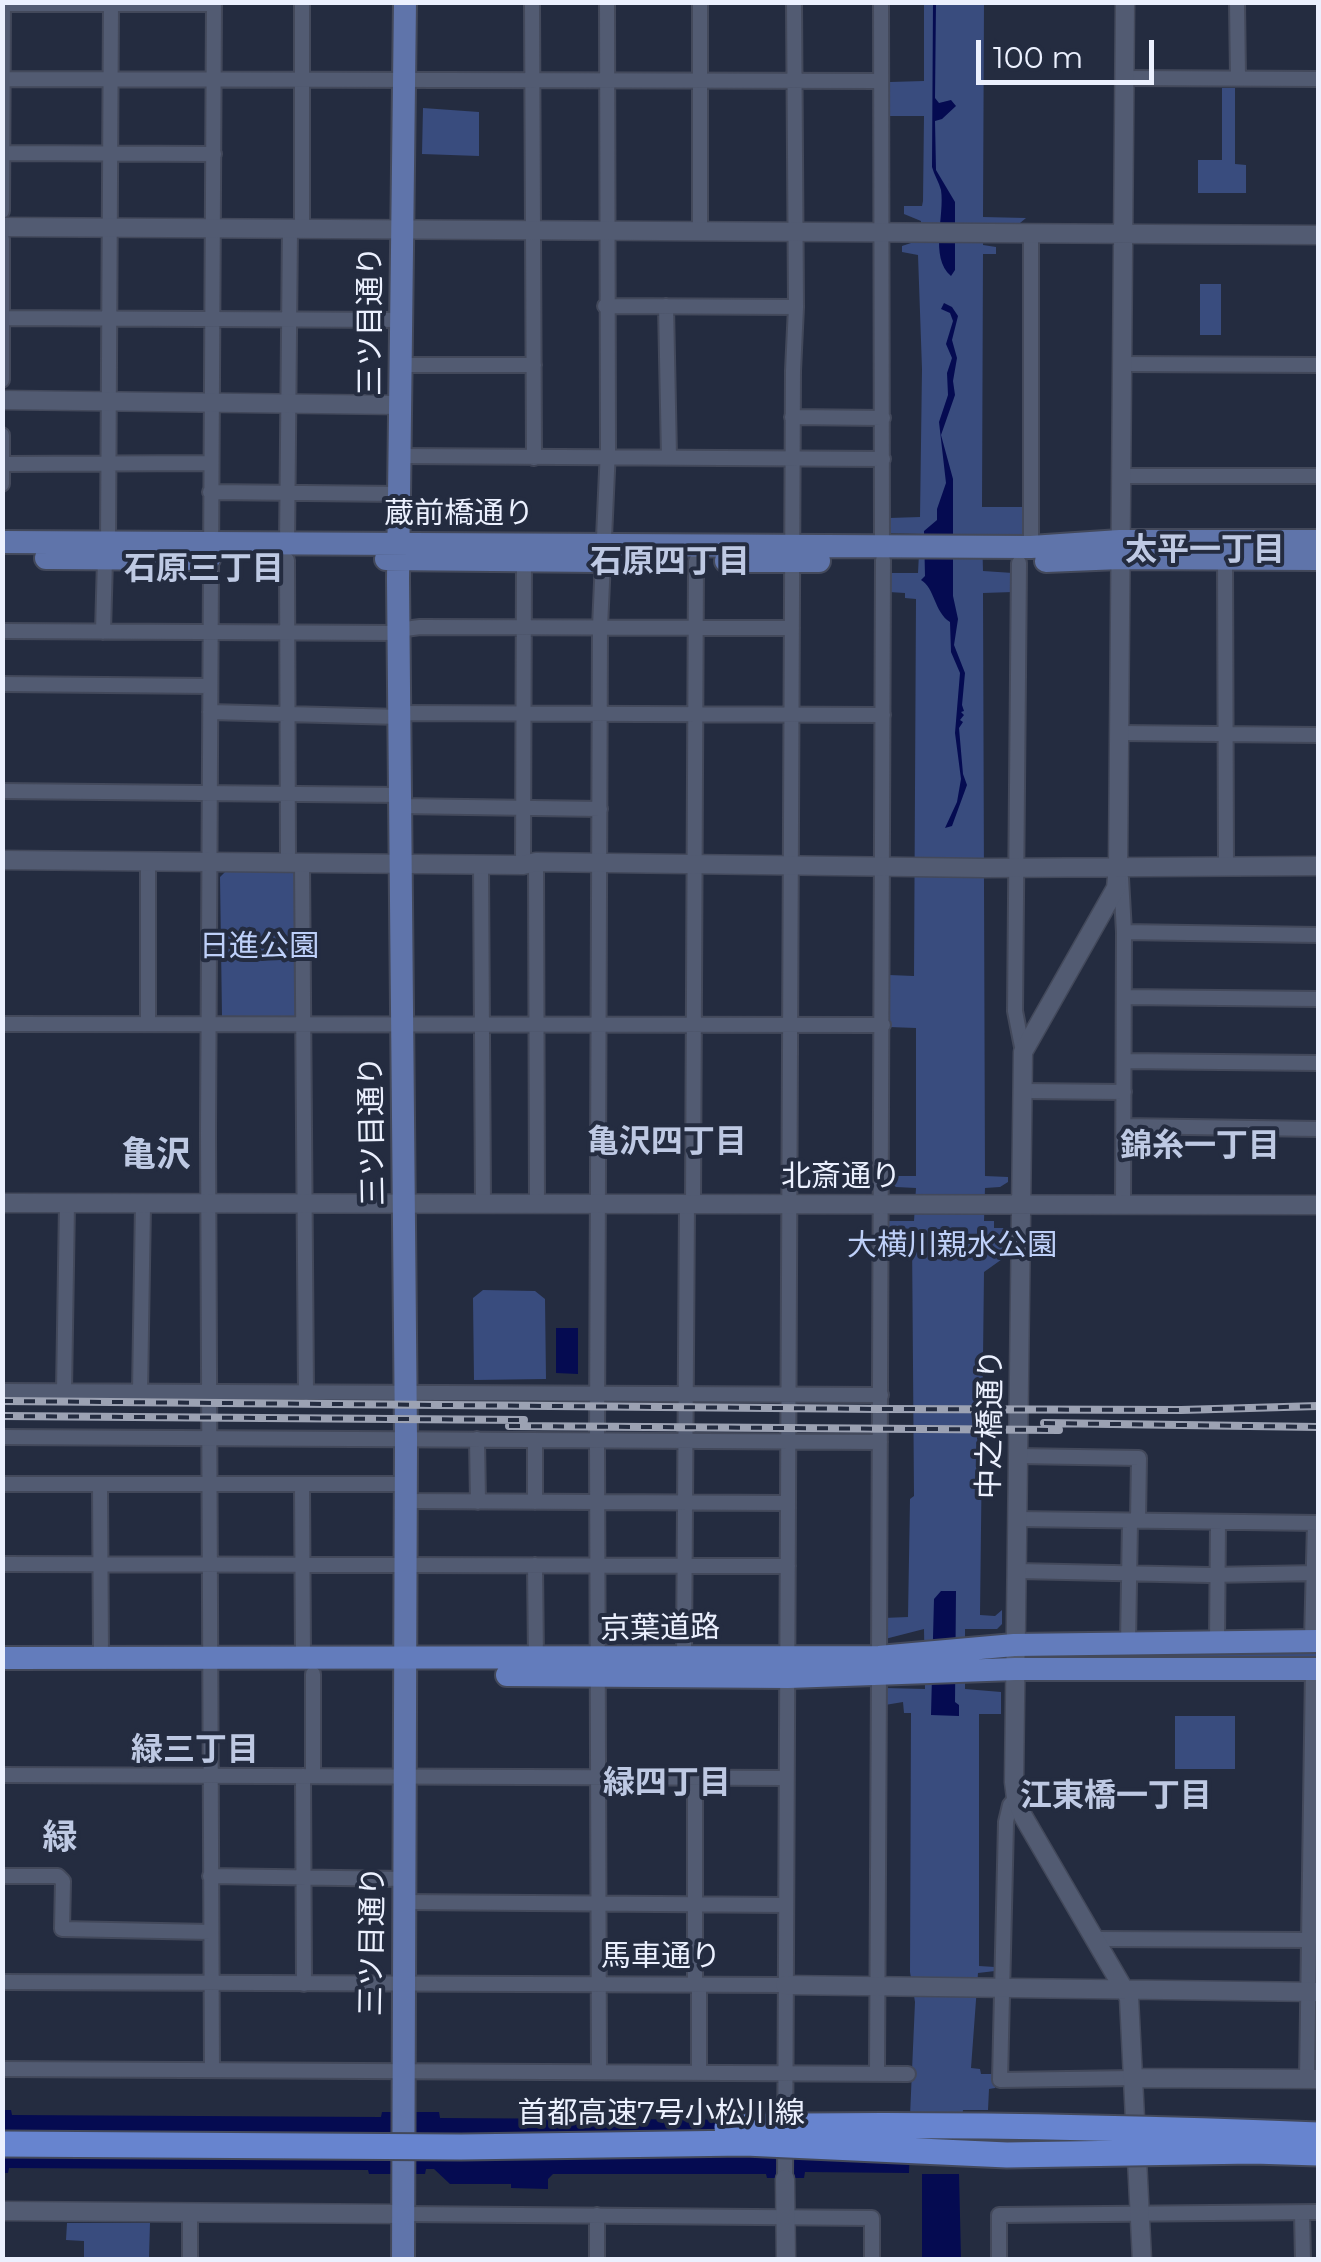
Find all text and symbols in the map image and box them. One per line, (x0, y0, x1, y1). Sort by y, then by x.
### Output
scale bar (981, 20, 1158, 82)
text: 100 m (993, 39, 1083, 76)
street label: 三ツ目通り (353, 246, 389, 396)
street label: 蔵前橋通り (384, 496, 534, 532)
district label: 太平一丁目 (1125, 532, 1285, 570)
district label: 石原四丁目 (590, 544, 750, 582)
district label: 石原三丁目 (124, 551, 284, 589)
park label: 日進公園 (199, 929, 319, 965)
street label: 三ツ目通り (354, 1056, 392, 1206)
district label: 亀沢四丁目 (587, 1124, 747, 1162)
district label: 錦糸一丁目 (1120, 1128, 1280, 1166)
district label: 亀沢 (121, 1135, 191, 1177)
street label: 北斎通り (781, 1159, 901, 1195)
park label: 大横川親水公園 (847, 1228, 1057, 1264)
street label: 中之橋通り (972, 1349, 1010, 1499)
street label: 京葉道路 (600, 1610, 720, 1648)
district label: 緑三丁目 (131, 1732, 259, 1770)
district label: 緑四丁目 (603, 1765, 731, 1803)
district label: 江東橋一丁目 (1020, 1778, 1212, 1816)
district label: 緑 (43, 1818, 77, 1860)
street label: 三ツ目通り (354, 1866, 392, 2016)
street label: 馬車通り (601, 1939, 721, 1975)
street label: 首都高速7号小松川線 (517, 2096, 805, 2132)

